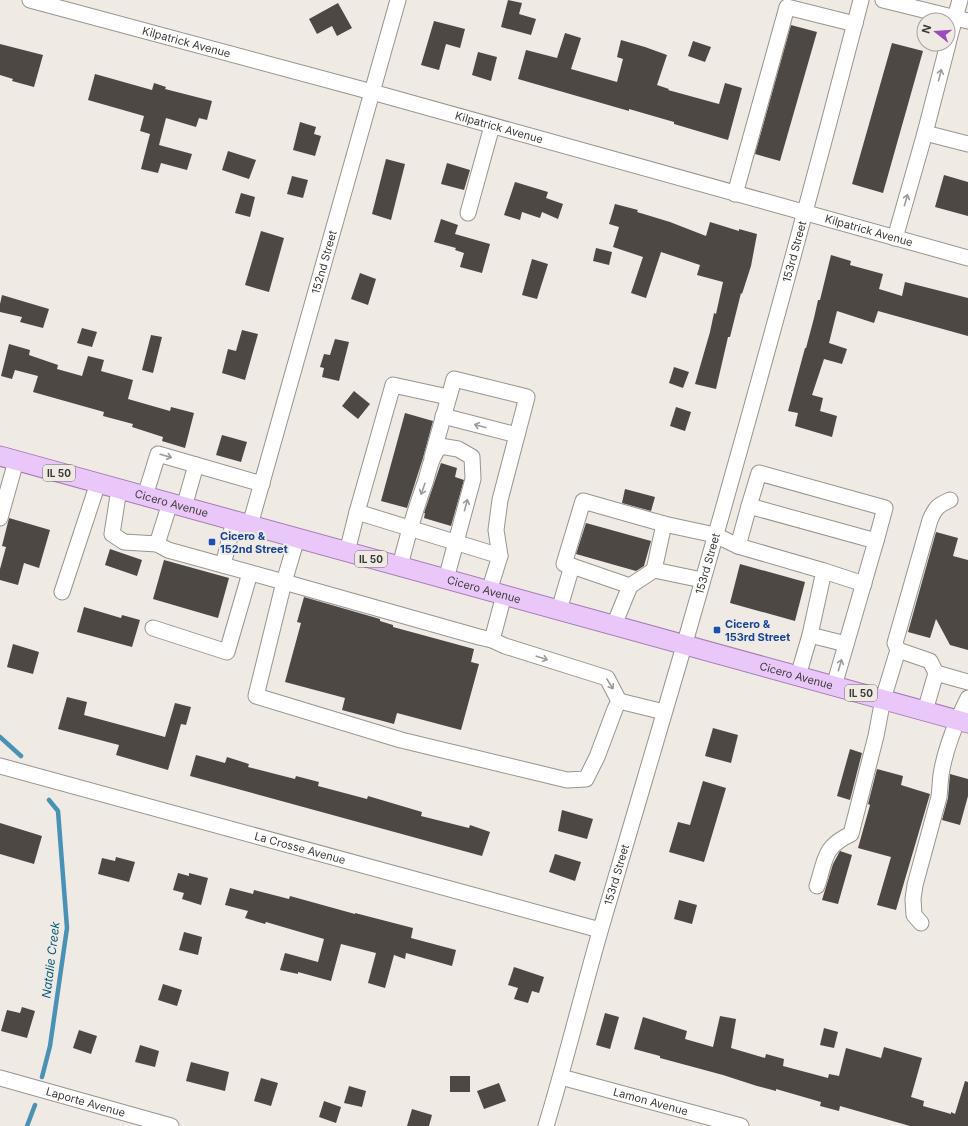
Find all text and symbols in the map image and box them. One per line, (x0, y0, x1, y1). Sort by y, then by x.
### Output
north arrow (916, 12, 956, 52)
text: N (919, 23, 934, 35)
street label: Kilpatrick Avenue (141, 24, 232, 61)
one-way arrow (936, 69, 944, 82)
street label: Kilpatrick Avenue (453, 108, 545, 146)
one-way arrow (903, 194, 910, 207)
street label: Kilpatrick Avenue (823, 212, 914, 249)
street label: 153rd Street (779, 219, 809, 284)
street label: 152nd Street (308, 229, 340, 296)
one-way arrow (474, 421, 487, 429)
one-way arrow (159, 453, 172, 460)
road number: IL 50 (43, 465, 75, 481)
one-way arrow (418, 483, 426, 495)
street label: Cicero Avenue (133, 487, 210, 520)
one-way arrow (463, 499, 470, 512)
place label: Cicero & 152nd Street (220, 529, 288, 556)
street label: 153rd Street (692, 531, 723, 596)
marker: Cicero & 152nd Street (207, 537, 217, 547)
road number: IL 50 (355, 551, 387, 567)
street label: Cicero Avenue (446, 573, 522, 606)
place label: Cicero & 153rd Street (725, 617, 790, 644)
marker: Cicero & 153rd Street (712, 625, 722, 635)
one-way arrow (535, 655, 548, 662)
street label: Cicero Avenue (758, 659, 835, 692)
one-way arrow (837, 659, 844, 672)
one-way arrow (606, 678, 614, 690)
road number: IL 50 (845, 685, 877, 701)
street label: La Crosse Avenue (253, 829, 347, 867)
street label: 153rd Street (601, 842, 632, 907)
water label: Natalie Creek (38, 920, 63, 999)
street label: Laporte Avenue (44, 1084, 127, 1120)
street label: Lamon Avenue (612, 1085, 690, 1118)

